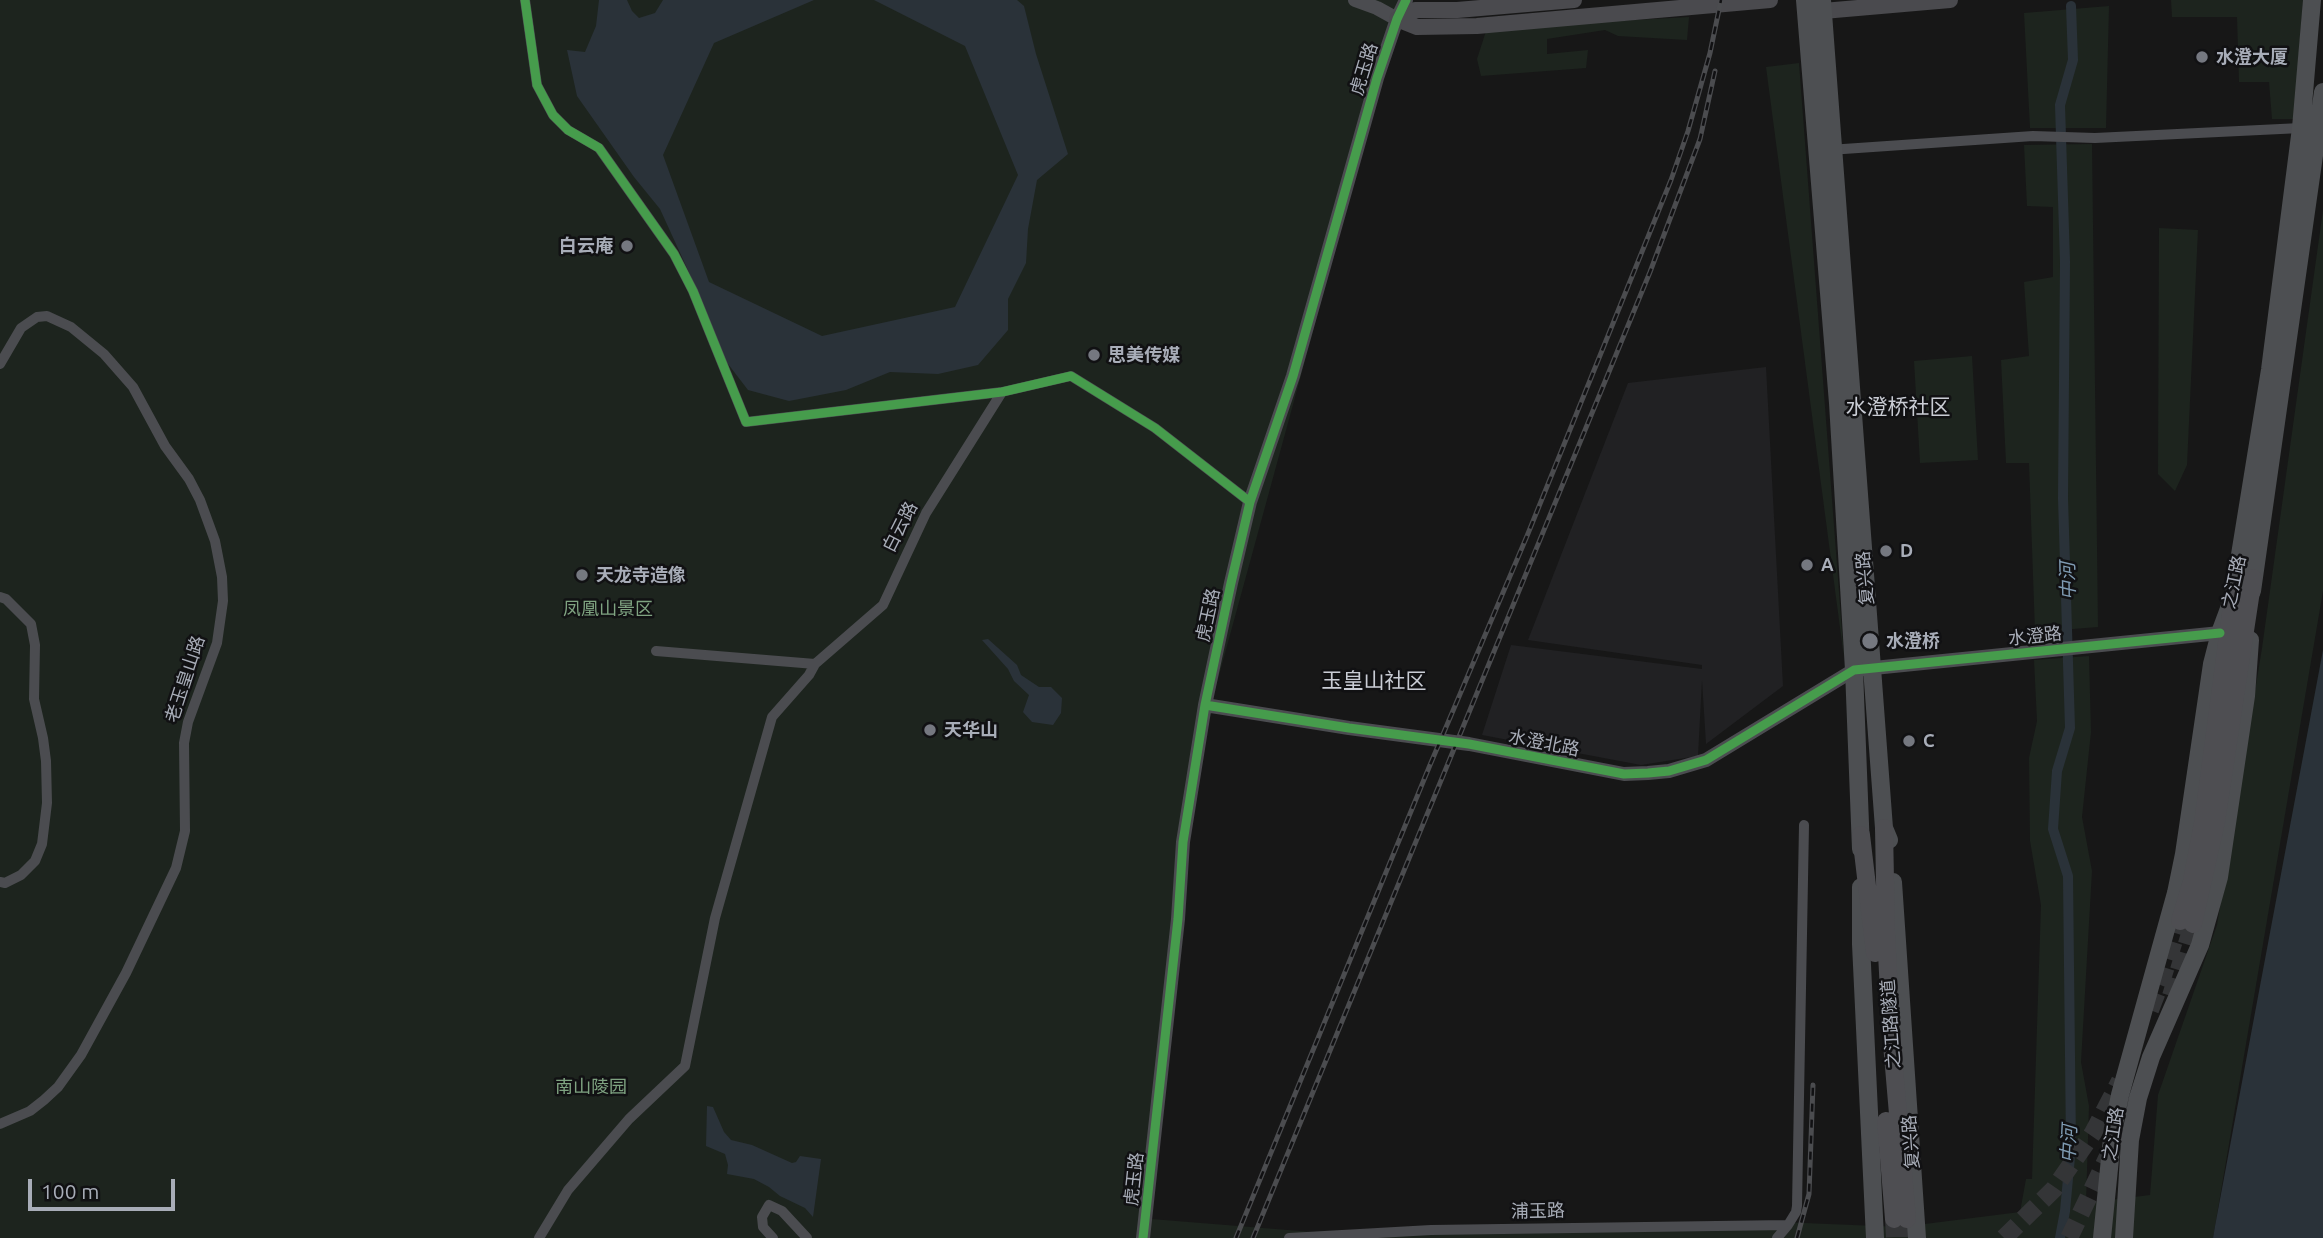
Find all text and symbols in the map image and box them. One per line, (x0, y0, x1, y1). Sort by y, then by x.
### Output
street label: 虎玉路 (1346, 40, 1382, 98)
place label: 水澄大厦 (2216, 46, 2288, 68)
marker: 水澄大厦 (2194, 49, 2210, 65)
place label: 白云庵 (559, 235, 613, 257)
marker: 白云庵 (619, 238, 635, 254)
place label: 思美传媒 (1108, 344, 1180, 366)
marker: 思美传媒 (1086, 347, 1102, 363)
district label: 水澄桥社区 (1846, 394, 1950, 420)
street label: 白云路 (878, 498, 922, 556)
place label: D (1900, 540, 1913, 562)
marker: D (1878, 543, 1894, 559)
street label: 复兴路 (1852, 550, 1878, 606)
street label: 之江路 (2218, 553, 2250, 611)
place label: A (1821, 554, 1834, 576)
marker: A (1799, 557, 1815, 573)
water label: 中河 (2056, 562, 2080, 600)
place label: 天龙寺造像 (596, 564, 686, 586)
marker: 天龙寺造像 (574, 567, 590, 583)
street label: 虎玉路 (1192, 586, 1224, 644)
park label: 凤凰山景区 (563, 598, 653, 620)
street label: 水澄路 (2007, 622, 2063, 650)
place label: 水澄桥 (1886, 630, 1940, 652)
marker: 水澄桥 (1860, 631, 1880, 651)
street label: 老玉皇山路 (161, 633, 209, 725)
district label: 玉皇山社区 (1322, 668, 1426, 694)
place label: 天华山 (944, 719, 998, 741)
marker: 天华山 (922, 722, 938, 738)
street label: 水澄北路 (1507, 726, 1581, 760)
place label: C (1923, 730, 1935, 752)
marker: C (1901, 733, 1917, 749)
street label: 之江路隧道 (1877, 978, 1905, 1070)
park label: 南山陵园 (555, 1076, 627, 1098)
street label: 之江路 (2098, 1106, 2128, 1162)
street label: 复兴路 (1898, 1114, 1924, 1170)
water label: 中河 (2057, 1124, 2081, 1164)
street label: 虎玉路 (1120, 1151, 1148, 1207)
scale bar (32, 1164, 178, 1208)
text: 100 m (41, 1179, 99, 1203)
street label: 浦玉路 (1511, 1200, 1565, 1222)

